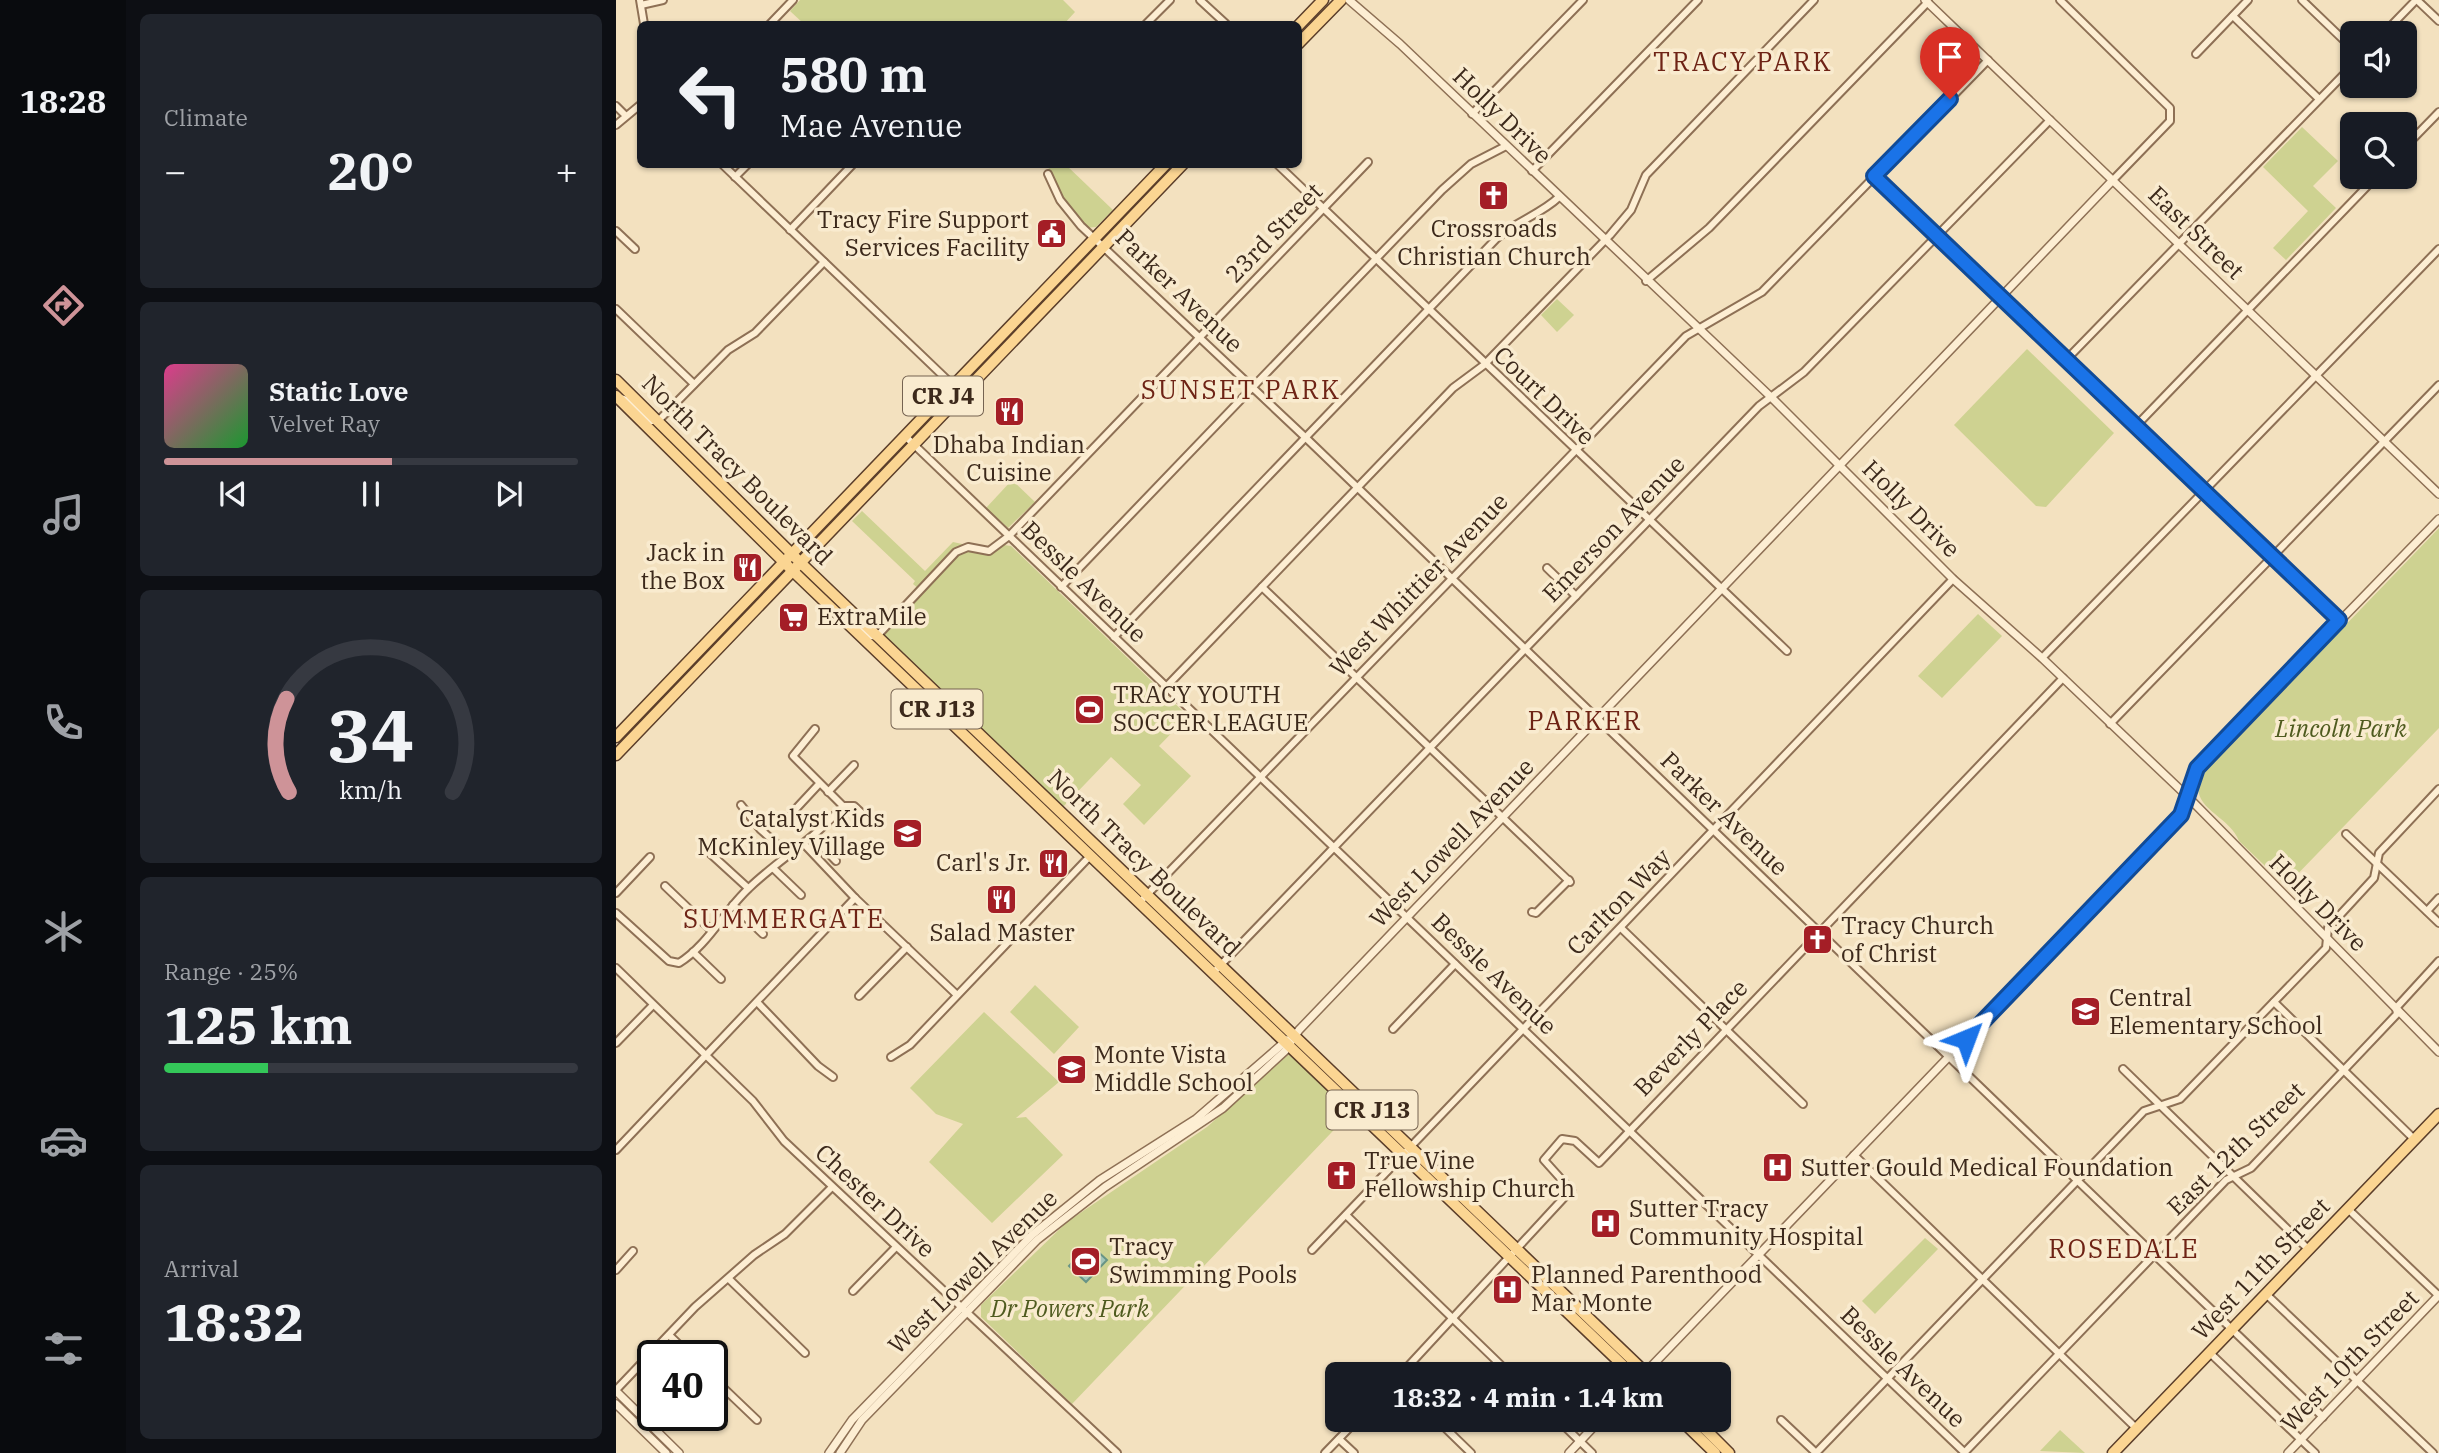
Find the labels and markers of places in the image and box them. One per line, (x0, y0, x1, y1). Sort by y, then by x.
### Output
pin (1920, 27, 1980, 99)
church icon: Crossroads Christian Church (1477, 178, 1511, 212)
place label: Tracy Fire Support Services Facility (817, 203, 1029, 263)
place label: Crossroads Christian Church (1397, 212, 1591, 272)
public building icon: Tracy Fire Support Services Facility (1035, 217, 1069, 251)
restaurant icon: Dhaba Indian Cuisine (992, 394, 1026, 428)
place label: Dhaba Indian Cuisine (933, 428, 1085, 488)
place label: Jack in the Box (640, 536, 725, 596)
restaurant icon: Jack in the Box (731, 550, 765, 584)
supermarket icon: ExtraMile (777, 600, 811, 634)
place label: ExtraMile (817, 600, 927, 632)
place label: TRACY YOUTH SOCCER LEAGUE (1113, 678, 1308, 738)
sports icon: TRACY YOUTH SOCCER LEAGUE (1073, 692, 1107, 726)
place label: Catalyst Kids McKinley Village (697, 802, 885, 862)
school or university icon: Catalyst Kids McKinley Village (891, 816, 925, 850)
place label: Carl's Jr. (936, 846, 1031, 878)
restaurant icon: Carl's Jr. (1037, 846, 1071, 880)
restaurant icon: Salad Master (985, 882, 1019, 916)
place label: Tracy Church of Christ (1841, 909, 1994, 969)
place label: Salad Master (929, 916, 1075, 948)
church icon: Tracy Church of Christ (1801, 923, 1835, 957)
place label: Central Elementary School (2109, 981, 2323, 1041)
school or university icon: Central Elementary School (2069, 995, 2103, 1029)
place label: Monte Vista Middle School (1094, 1038, 1253, 1098)
school or university icon: Monte Vista Middle School (1054, 1052, 1088, 1086)
place label: True Vine Fellowship Church (1364, 1144, 1575, 1204)
hospital icon: Sutter Gould Medical Foundation (1761, 1151, 1795, 1185)
place label: Sutter Gould Medical Foundation (1801, 1151, 2173, 1183)
church icon: True Vine Fellowship Church (1324, 1158, 1358, 1192)
place label: Sutter Tracy Community Hospital (1629, 1192, 1863, 1252)
hospital icon: Sutter Tracy Community Hospital (1589, 1206, 1623, 1240)
place label: Tracy Swimming Pools (1109, 1230, 1297, 1290)
sports icon: Tracy Swimming Pools (1069, 1244, 1103, 1278)
place label: Planned Parenthood Mar Monte (1531, 1258, 1762, 1318)
hospital icon: Planned Parenthood Mar Monte (1491, 1272, 1525, 1306)

